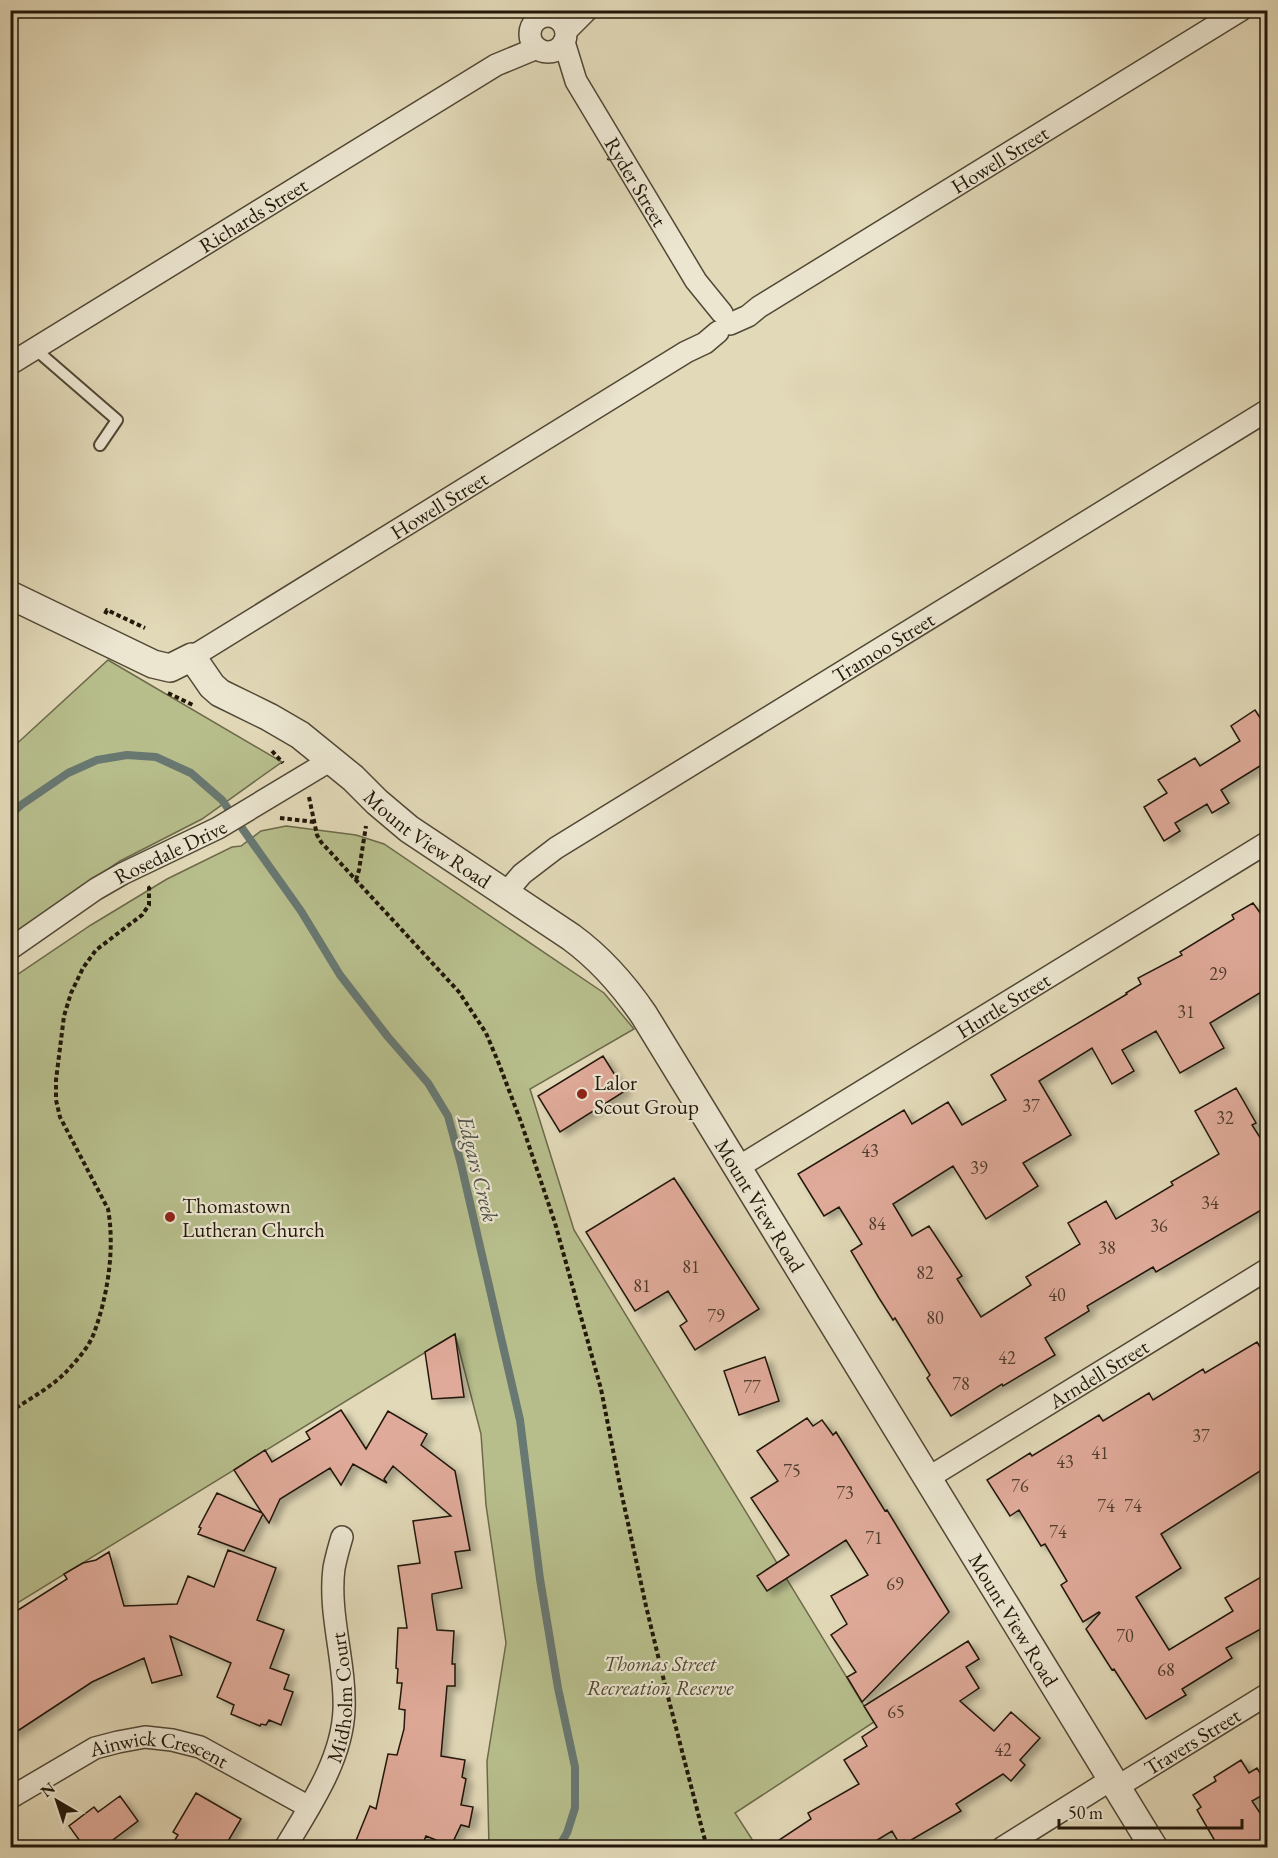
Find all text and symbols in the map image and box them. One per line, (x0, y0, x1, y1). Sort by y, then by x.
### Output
street label: Howell Street (945, 119, 1053, 199)
street label: Ryder Street (599, 132, 674, 232)
street label: Richards Street (193, 171, 312, 258)
street label: Howell Street (385, 464, 493, 545)
street label: Tramoo Street (827, 605, 939, 688)
street label: Mount View Road (358, 783, 497, 894)
street label: Rosedale Drive (109, 813, 231, 890)
house number: 29 (1209, 962, 1227, 985)
street label: Hurtle Street (951, 965, 1055, 1044)
house number: 31 (1177, 1000, 1195, 1023)
place label: Lalor Scout Group (594, 1069, 699, 1120)
marker: Lalor Scout Group (575, 1087, 589, 1101)
house number: 37 (1022, 1094, 1040, 1117)
house number: 32 (1216, 1106, 1234, 1129)
water label: Edgars Creek (451, 1112, 505, 1225)
street label: Mount View Road (709, 1133, 812, 1277)
house number: 43 (861, 1139, 879, 1162)
house number: 39 (970, 1156, 988, 1179)
house number: 34 (1201, 1191, 1219, 1214)
place label: Thomastown Lutheran Church (182, 1192, 325, 1243)
marker: Thomastown Lutheran Church (163, 1210, 177, 1224)
house number: 84 (868, 1212, 886, 1235)
house number: 36 (1150, 1214, 1168, 1237)
house number: 38 (1098, 1236, 1116, 1259)
house number: 81 (682, 1255, 700, 1278)
house number: 82 (916, 1261, 934, 1284)
house number: 81 (633, 1274, 651, 1297)
house number: 40 (1048, 1283, 1066, 1306)
house number: 79 (707, 1304, 725, 1327)
house number: 80 (926, 1306, 944, 1329)
street label: Arndell Street (1043, 1332, 1153, 1415)
house number: 42 (998, 1346, 1016, 1369)
house number: 78 (952, 1372, 970, 1395)
house number: 77 (743, 1375, 761, 1398)
house number: 37 (1192, 1424, 1210, 1447)
house number: 41 (1091, 1441, 1109, 1464)
house number: 43 (1056, 1450, 1074, 1473)
house number: 75 (783, 1459, 801, 1482)
house number: 76 (1011, 1474, 1029, 1497)
house number: 73 (836, 1481, 854, 1504)
house number: 74 (1097, 1494, 1115, 1517)
house number: 74 (1124, 1494, 1142, 1517)
house number: 74 (1049, 1520, 1067, 1543)
house number: 71 (865, 1526, 883, 1549)
street label: Mount View Road (963, 1548, 1065, 1691)
house number: 69 (886, 1572, 904, 1595)
house number: 70 (1116, 1624, 1134, 1647)
street label: Midholm Court (320, 1630, 358, 1766)
park label: Thomas Street Recreation Reserve (587, 1650, 734, 1701)
house number: 68 (1157, 1658, 1175, 1681)
house number: 65 (887, 1700, 905, 1723)
street label: Travers Street (1139, 1701, 1245, 1781)
street label: Ainwick Crescent (85, 1723, 234, 1774)
house number: 42 (994, 1738, 1012, 1761)
north arrow (27, 1771, 87, 1831)
text: N (36, 1777, 60, 1802)
scale bar (1059, 1792, 1242, 1830)
text: 50 m (1068, 1801, 1103, 1824)

